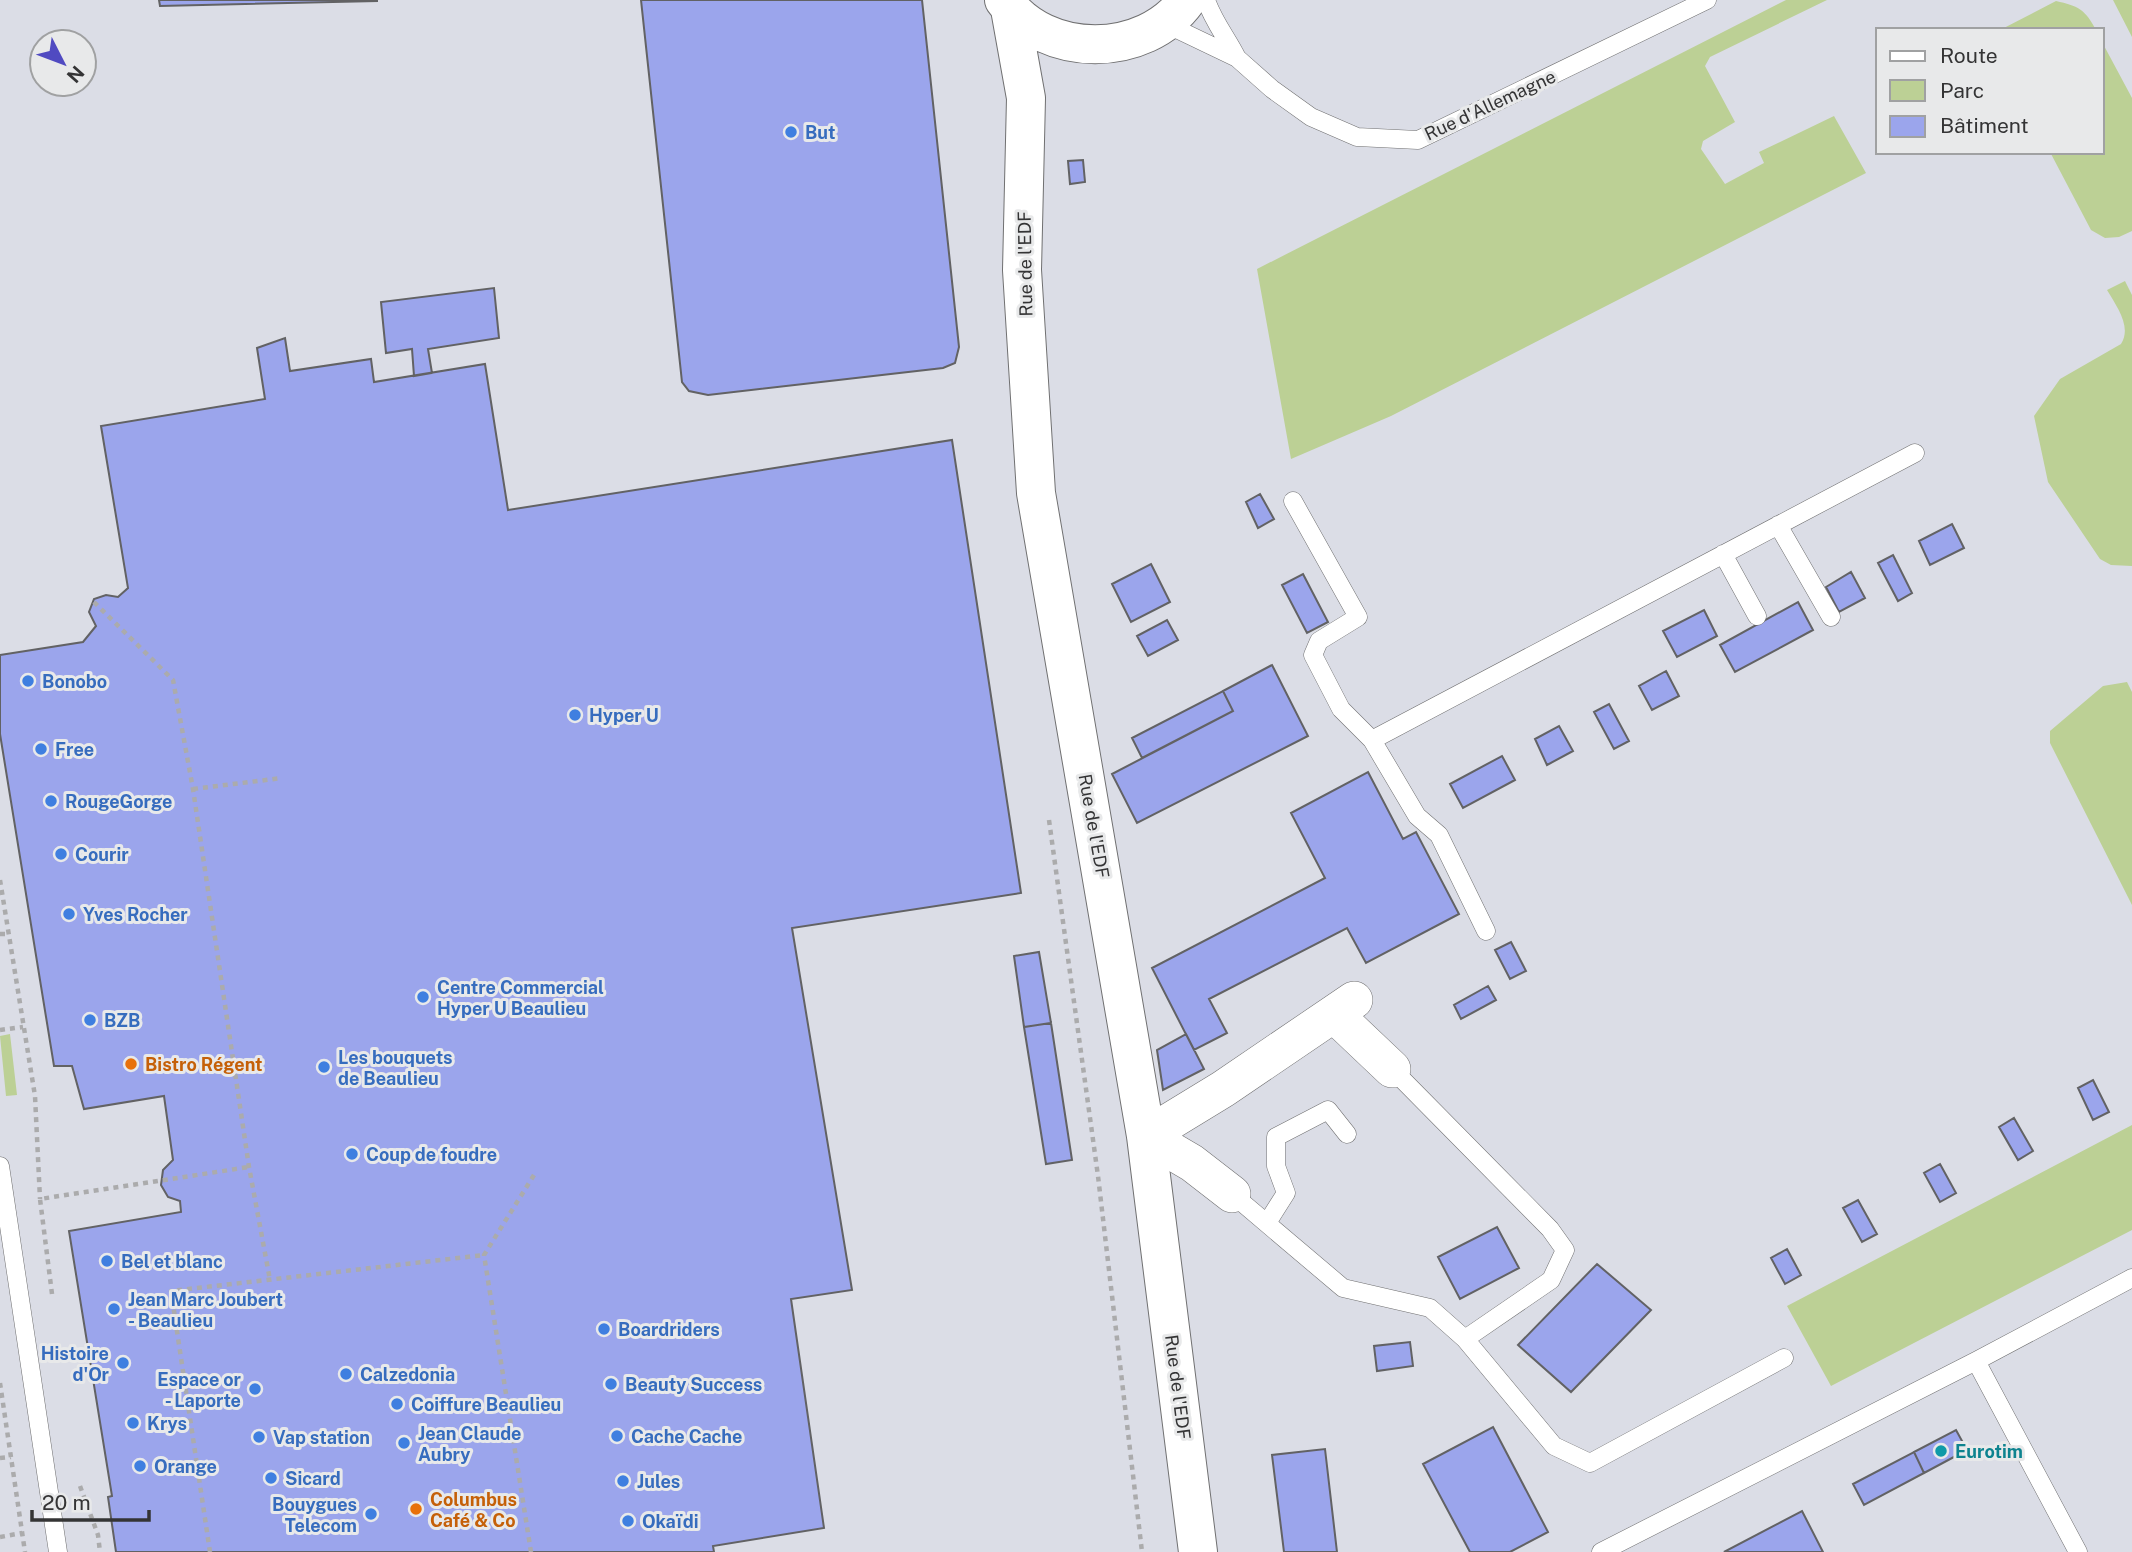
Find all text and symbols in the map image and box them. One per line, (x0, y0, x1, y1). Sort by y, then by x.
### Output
north arrow (28, 28, 98, 98)
legend (1876, 28, 2104, 154)
text: Route (1940, 43, 1998, 68)
text: N (62, 61, 89, 87)
street label: Rue d'Allemagne (1421, 65, 1559, 145)
text: Parc (1940, 78, 1984, 103)
text: Bâtiment (1940, 113, 2029, 138)
place label: But (805, 122, 836, 143)
marker: But (783, 124, 799, 140)
street label: Rue de l'EDF (1014, 211, 1036, 317)
place label: Bonobo (42, 671, 107, 692)
marker: Bonobo (20, 673, 36, 689)
place label: Hyper U (589, 705, 659, 726)
marker: Hyper U (567, 707, 583, 723)
place label: Free (55, 739, 94, 760)
marker: Free (33, 741, 49, 757)
street label: Rue de l'EDF (1075, 772, 1113, 880)
place label: RougeGorge (65, 791, 172, 812)
marker: RougeGorge (43, 793, 59, 809)
place label: Courir (75, 844, 129, 865)
marker: Courir (53, 846, 69, 862)
place label: Yves Rocher (83, 904, 188, 925)
marker: Yves Rocher (61, 906, 77, 922)
place label: Centre Commercial Hyper U Beaulieu (437, 977, 604, 1019)
marker: Centre Commercial Hyper U Beaulieu (415, 989, 431, 1005)
place label: BZB (104, 1010, 140, 1031)
marker: BZB (82, 1012, 98, 1028)
place label: Les bouquets de Beaulieu (338, 1047, 453, 1089)
place label: Bistro Régent (145, 1054, 263, 1075)
marker: Bistro Régent (123, 1056, 139, 1072)
marker: Les bouquets de Beaulieu (316, 1059, 332, 1075)
place label: Coup de foudre (366, 1144, 497, 1165)
marker: Coup de foudre (344, 1146, 360, 1162)
place label: Bel et blanc (121, 1251, 223, 1272)
marker: Bel et blanc (99, 1253, 115, 1269)
place label: Jean Marc Joubert - Beaulieu (128, 1289, 283, 1331)
marker: Jean Marc Joubert - Beaulieu (106, 1301, 122, 1317)
place label: Boardriders (618, 1319, 720, 1340)
marker: Boardriders (596, 1321, 612, 1337)
street label: Rue de l'EDF (1161, 1333, 1195, 1441)
place label: Histoire d'Or (41, 1343, 110, 1385)
marker: Histoire d'Or (115, 1355, 131, 1371)
place label: Calzedonia (360, 1364, 455, 1385)
marker: Calzedonia (338, 1366, 354, 1382)
place label: Espace or - Laporte (157, 1369, 242, 1411)
place label: Beauty Success (625, 1374, 762, 1395)
marker: Beauty Success (603, 1376, 619, 1392)
marker: Espace or - Laporte (247, 1381, 263, 1397)
place label: Coiffure Beaulieu (411, 1394, 561, 1415)
marker: Coiffure Beaulieu (389, 1396, 405, 1412)
place label: Krys (147, 1413, 187, 1434)
marker: Krys (125, 1415, 141, 1431)
place label: Jean Claude Aubry (418, 1423, 521, 1465)
place label: Cache Cache (631, 1426, 742, 1447)
place label: Vap station (273, 1427, 370, 1448)
marker: Cache Cache (609, 1428, 625, 1444)
marker: Vap station (251, 1429, 267, 1445)
marker: Jean Claude Aubry (396, 1435, 412, 1451)
place label: Eurotim (1955, 1441, 2023, 1462)
marker: Eurotim (1933, 1443, 1949, 1459)
place label: Orange (154, 1456, 217, 1477)
marker: Orange (132, 1458, 148, 1474)
place label: Sicard (285, 1468, 341, 1489)
marker: Sicard (263, 1470, 279, 1486)
place label: Jules (637, 1471, 680, 1492)
marker: Jules (615, 1473, 631, 1489)
scale bar (32, 1478, 149, 1522)
place label: Columbus Café & Co (430, 1489, 517, 1531)
text: 20 m (42, 1490, 91, 1515)
place label: Bouygues Telecom (272, 1494, 357, 1536)
marker: Columbus Café & Co (408, 1501, 424, 1517)
marker: Bouygues Telecom (363, 1506, 379, 1522)
place label: Okaïdi (642, 1511, 699, 1532)
marker: Okaïdi (620, 1513, 636, 1529)

